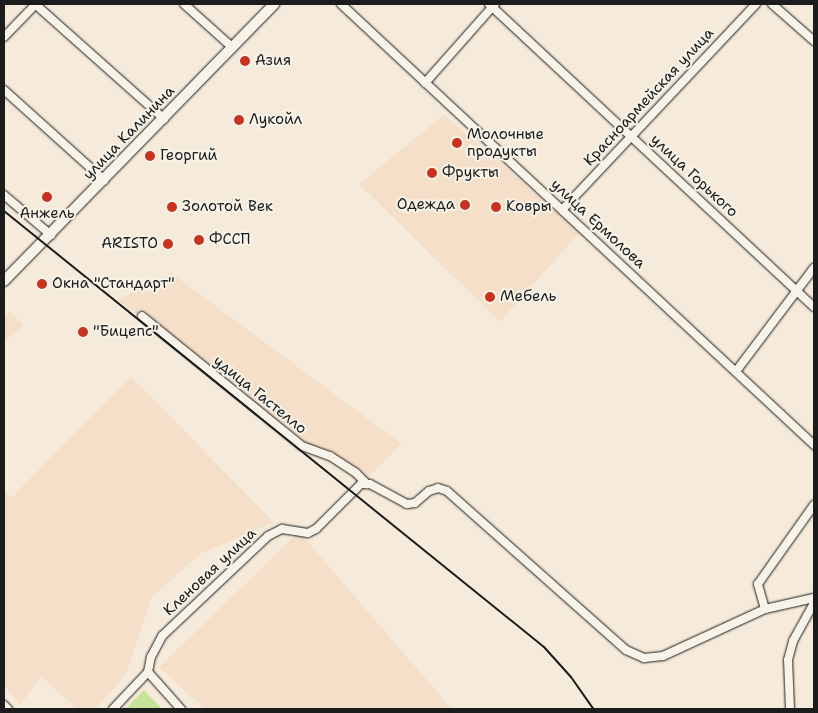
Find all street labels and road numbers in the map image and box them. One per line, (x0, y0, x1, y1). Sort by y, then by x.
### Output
street label: Красноармейская улица (580, 24, 718, 170)
street label: улица Калинина (80, 82, 178, 184)
street label: улица Горького (646, 131, 742, 221)
street label: улица Ермолова (547, 176, 649, 272)
street label: удица Гастелло (210, 352, 310, 438)
street label: Кленовая улица (160, 524, 260, 620)

